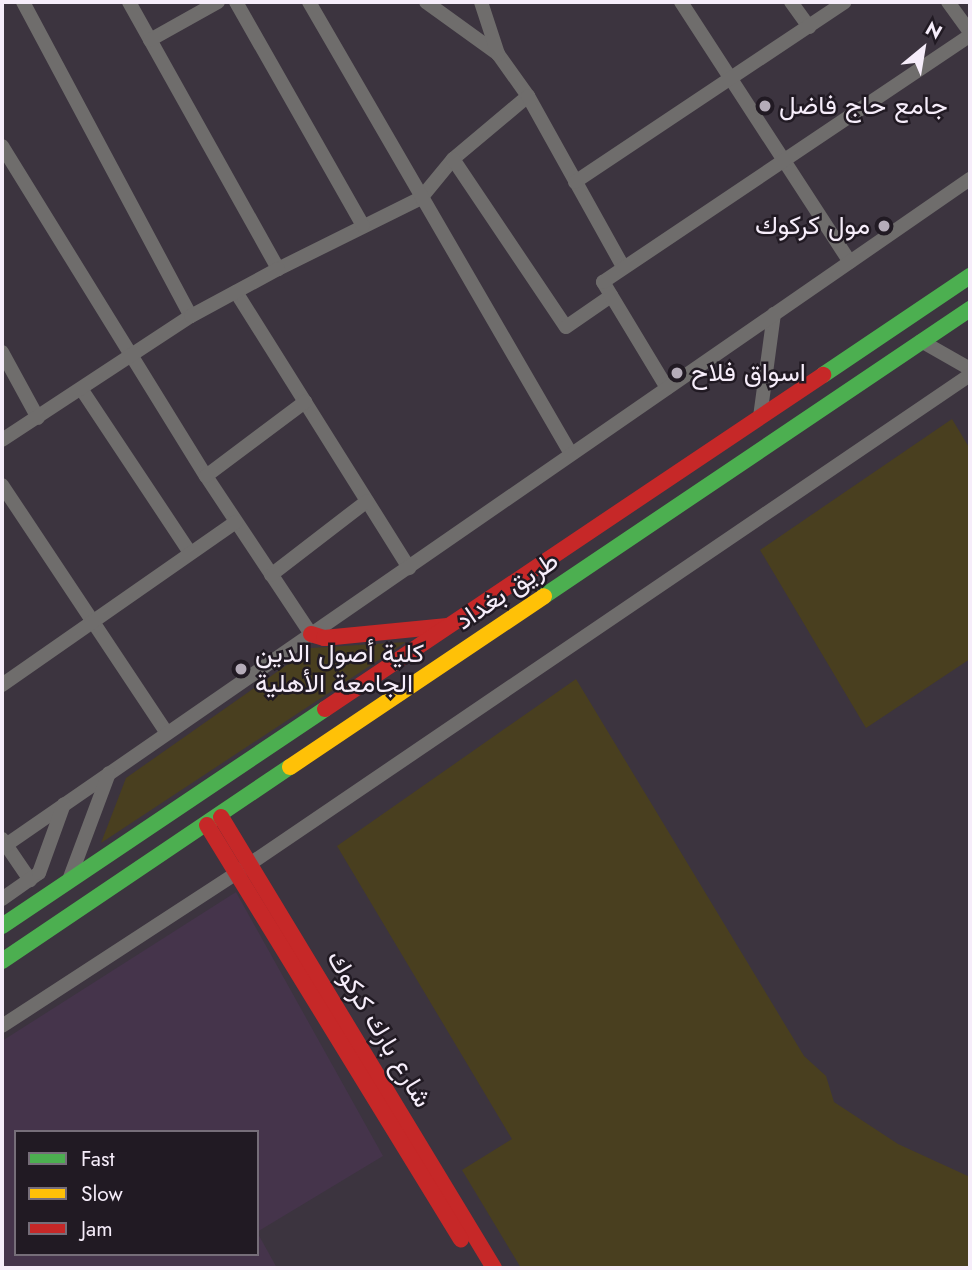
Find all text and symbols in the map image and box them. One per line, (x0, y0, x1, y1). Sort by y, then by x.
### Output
north arrow (888, 14, 958, 84)
text: N (920, 15, 947, 46)
place label: جامع حاج فاضل (779, 90, 948, 122)
marker: جامع حاج فاضل (757, 98, 773, 114)
place label: مول كركوك (755, 210, 870, 242)
marker: مول كركوك (876, 218, 892, 234)
place label: اسواق فلاح (691, 357, 806, 389)
marker: اسواق فلاح (669, 365, 685, 381)
street label: طريق بغداد (449, 545, 565, 637)
place label: كلية أصول الدين الجامعة الأهلية (255, 638, 424, 700)
marker: كلية أصول الدين الجامعة الأهلية (233, 661, 249, 677)
street label: شارع بارك كركوك (320, 945, 438, 1113)
legend (14, 1130, 259, 1256)
text: Fast (81, 1144, 114, 1174)
text: Slow (81, 1179, 123, 1209)
text: Jam (81, 1214, 113, 1244)

